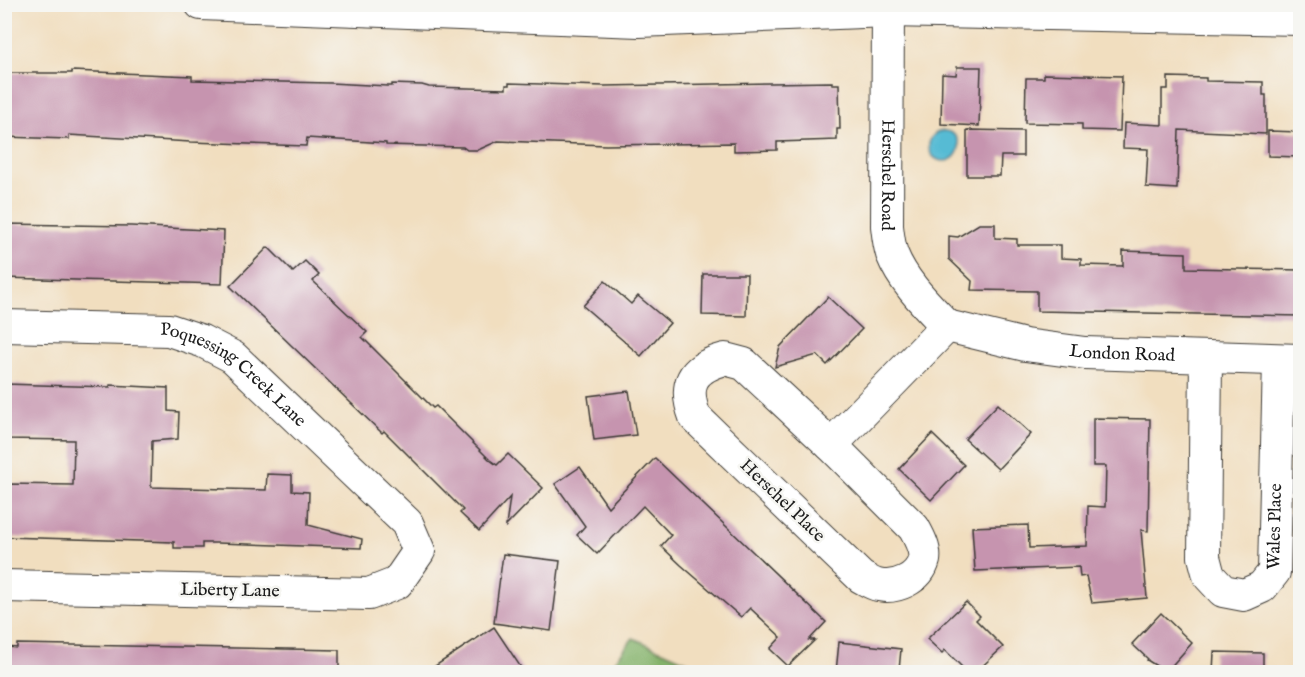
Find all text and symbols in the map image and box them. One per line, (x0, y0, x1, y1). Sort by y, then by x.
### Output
street label: Herschel Road (875, 119, 899, 231)
street label: Poquessing Creek Lane (160, 318, 311, 432)
street label: London Road (1068, 340, 1176, 367)
street label: Herschel Place (734, 455, 830, 547)
street label: Wales Place (1263, 483, 1288, 570)
street label: Liberty Lane (180, 579, 280, 603)

